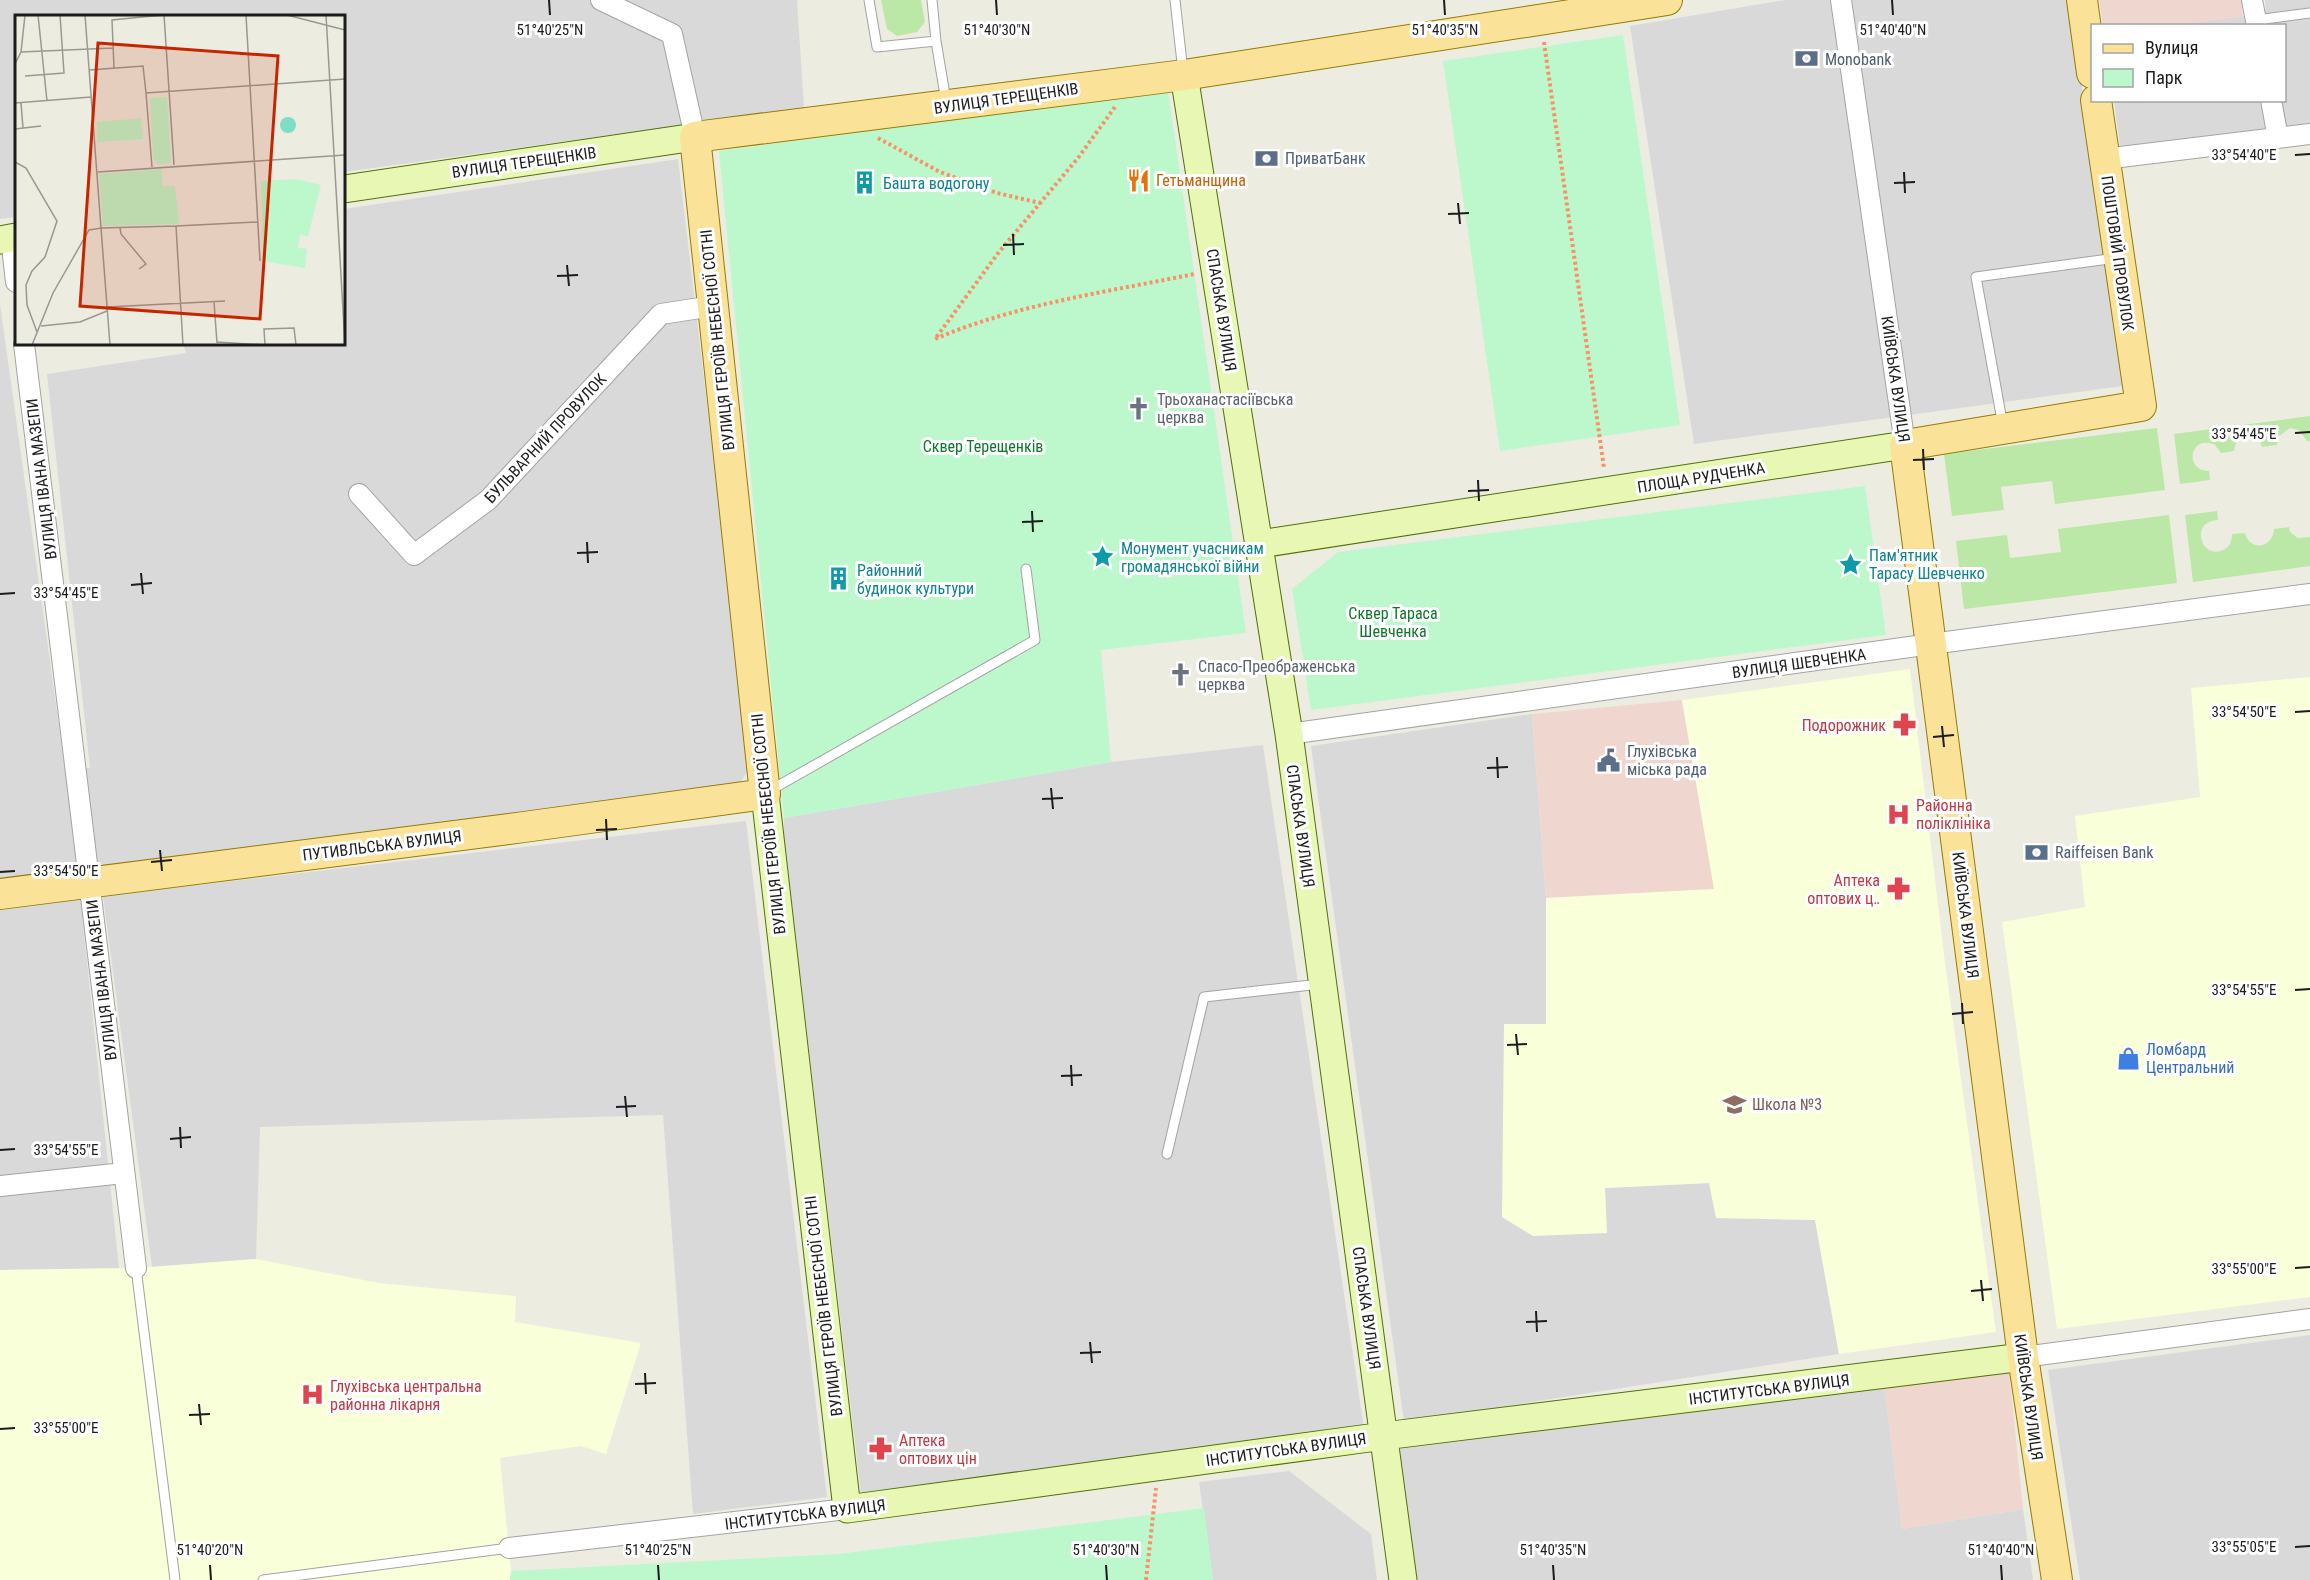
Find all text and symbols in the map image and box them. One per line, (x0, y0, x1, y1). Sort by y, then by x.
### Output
inset map (15, 15, 345, 345)
text: 51°40'25"N (517, 21, 583, 39)
text: 51°40'30"N (964, 21, 1030, 39)
text: 51°40'35"N (1412, 21, 1478, 39)
text: 51°40'40"N (1860, 21, 1926, 39)
legend (2091, 24, 2286, 102)
text: Вулиця (2145, 37, 2199, 58)
bank icon: Monobank (1794, 46, 1820, 72)
place label: Monobank (1825, 50, 1892, 69)
text: Парк (2145, 67, 2183, 88)
street label: ВУЛИЦЯ ТЕРЕЩЕНКІВ (933, 79, 1079, 118)
street label: ВУЛИЦЯ ТЕРЕЩЕНКІВ (451, 143, 597, 182)
bank icon: ПриватБанк (1254, 145, 1280, 171)
text: 33°54'40"E (2212, 146, 2276, 164)
place label: ПриватБанк (1285, 149, 1366, 168)
restaurant icon: Гетьманщина (1125, 167, 1151, 193)
building icon: Башта водогону (852, 170, 878, 196)
place label: Гетьманщина (1156, 171, 1246, 190)
place label: Башта водогону (883, 174, 990, 193)
street label: ПОШТОВИЙ ПРОВУЛОК (2097, 174, 2138, 332)
street label: ВУЛИЦЯ ГЕРОЇВ НЕБЕСНОЇ СОТНІ (696, 229, 739, 451)
street label: СПАСЬКА ВУЛИЦЯ (1202, 247, 1241, 373)
street label: КИЇВСЬКА ВУЛИЦЯ (1877, 315, 1914, 443)
street label: БУЛЬВАРНИЙ ПРОВУЛОК (481, 370, 610, 507)
place label: Трьоханастасіївська церква (1157, 390, 1293, 427)
church icon: Трьоханастасіївська церква (1126, 395, 1152, 421)
street label: ВУЛИЦЯ ІВАНА МАЗЕПИ (22, 397, 61, 561)
text: 33°54'45"E (2212, 425, 2276, 443)
park label: Сквер Терещенків (923, 437, 1043, 456)
street label: ПЛОЩА РУДЧЕНКА (1636, 458, 1766, 497)
place label: Монумент учасникам громадянської війни (1121, 539, 1264, 576)
place icon: Монумент учасникам громадянської війни (1090, 544, 1116, 570)
place label: Пам'ятник Тарасу Шевченко (1869, 546, 1985, 583)
place icon: Пам'ятник Тарасу Шевченко (1838, 551, 1864, 577)
place label: Районний будинок культури (857, 561, 974, 598)
building icon: Районний будинок культури (826, 566, 852, 592)
text: 33°54'45"E (34, 584, 98, 602)
park label: Сквер Тараса Шевченка (1348, 604, 1438, 641)
street label: ВУЛИЦЯ ШЕВЧЕНКА (1731, 645, 1867, 682)
place label: Спасо-Преображенська церква (1198, 657, 1355, 694)
church icon: Спасо-Преображенська церква (1167, 662, 1193, 688)
text: 33°54'50"E (2212, 703, 2276, 721)
pharmacy icon: Подорожник (1891, 712, 1917, 738)
street label: ВУЛИЦЯ ГЕРОЇВ НЕБЕСНОЇ СОТНІ (747, 713, 790, 935)
place label: Подорожник (1802, 716, 1886, 735)
place label: Глухівська міська рада (1627, 742, 1707, 779)
public building icon: Глухівська міська рада (1596, 747, 1622, 773)
street label: СПАСЬКА ВУЛИЦЯ (1282, 763, 1319, 889)
place label: Районна поліклініка (1916, 796, 1991, 833)
hospital icon: Районна поліклініка (1885, 801, 1911, 827)
street label: ПУТИВЛЬСЬКА ВУЛИЦЯ (301, 826, 463, 865)
bank icon: Raiffeisen Bank (2024, 839, 2050, 865)
place label: Raiffeisen Bank (2055, 843, 2154, 862)
street label: КИЇВСЬКА ВУЛИЦЯ (1948, 851, 1983, 979)
text: 33°54'50"E (34, 862, 98, 880)
place label: Аптека оптових ц‥ (1807, 871, 1880, 908)
pharmacy icon: Аптека оптових ц‥ (1885, 876, 1911, 902)
street label: ВУЛИЦЯ ІВАНА МАЗЕПИ (82, 898, 121, 1062)
text: 33°54'55"E (2212, 981, 2276, 999)
place label: Ломбард Центральний (2146, 1040, 2235, 1077)
shop icon: Ломбард Центральний (2115, 1045, 2141, 1071)
school or university icon: Школа №3 (1721, 1091, 1747, 1117)
place label: Школа №3 (1752, 1095, 1822, 1114)
text: 33°54'55"E (34, 1141, 98, 1159)
street label: ВУЛИЦЯ ГЕРОЇВ НЕБЕСНОЇ СОТНІ (801, 1195, 846, 1417)
street label: СПАСЬКА ВУЛИЦЯ (1348, 1245, 1385, 1371)
text: 33°55'00"E (2212, 1260, 2276, 1278)
street label: КИЇВСЬКА ВУЛИЦЯ (2010, 1333, 2047, 1461)
street label: ІНСТИТУТСЬКА ВУЛИЦЯ (1688, 1370, 1851, 1409)
place label: Глухівська центральна районна лікарня (330, 1377, 482, 1414)
hospital icon: Глухівська центральна районна лікарня (299, 1382, 325, 1408)
text: 33°55'00"E (34, 1419, 98, 1437)
street label: ІНСТИТУТСЬКА ВУЛИЦЯ (1205, 1429, 1368, 1470)
place label: Аптека оптових цін (899, 1431, 977, 1468)
pharmacy icon: Аптека оптових цін (868, 1436, 894, 1462)
street label: ІНСТИТУТСЬКА ВУЛИЦЯ (724, 1495, 887, 1534)
text: 33°55'05"E (2212, 1538, 2276, 1556)
text: 51°40'20"N (177, 1541, 243, 1559)
text: 51°40'25"N (625, 1541, 691, 1559)
text: 51°40'30"N (1073, 1541, 1139, 1559)
text: 51°40'35"N (1520, 1541, 1586, 1559)
text: 51°40'40"N (1968, 1541, 2034, 1559)

